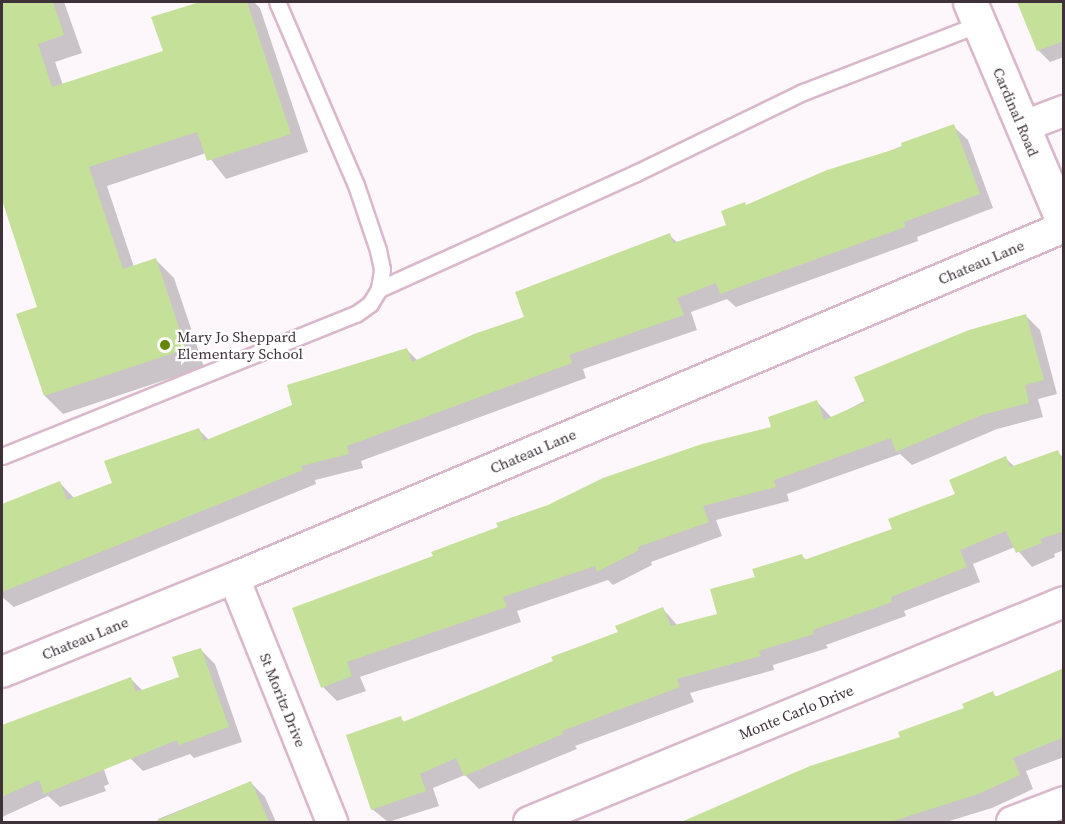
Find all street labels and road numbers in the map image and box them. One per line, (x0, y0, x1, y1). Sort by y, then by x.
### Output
street label: Cardinal Road (989, 65, 1043, 159)
street label: Chateau Lane (935, 236, 1027, 288)
street label: Chateau Lane (487, 425, 579, 477)
street label: Chateau Lane (39, 612, 131, 664)
street label: St Moritz Drive (256, 650, 310, 750)
street label: Monte Carlo Drive (736, 681, 856, 743)

